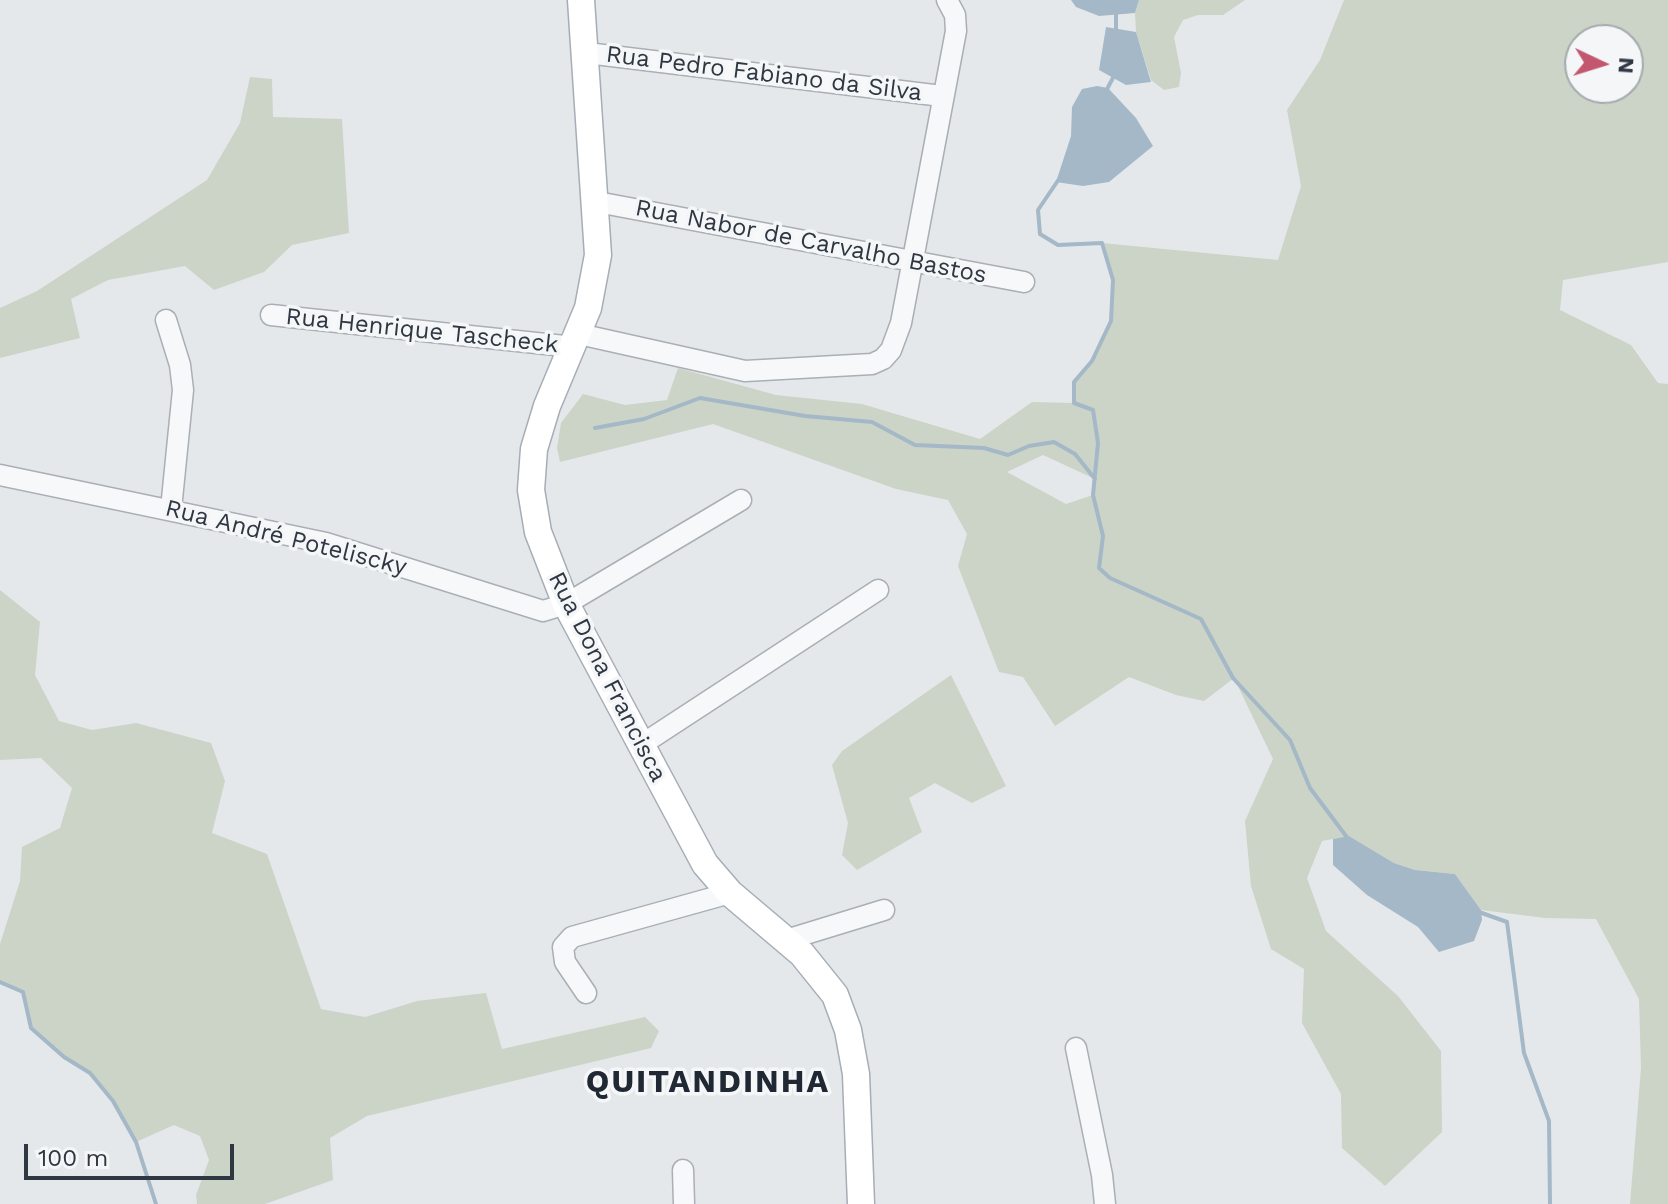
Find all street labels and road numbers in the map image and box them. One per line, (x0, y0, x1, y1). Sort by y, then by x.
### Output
street label: Rua Pedro Fabiano da Silva (604, 40, 924, 108)
street label: Rua Nabor de Carvalho Bastos (633, 194, 989, 290)
street label: Rua Henrique Tascheck (284, 302, 560, 360)
street label: Rua André Poteliscky (162, 494, 410, 582)
street label: Rua Dona Francisca (542, 567, 672, 787)

